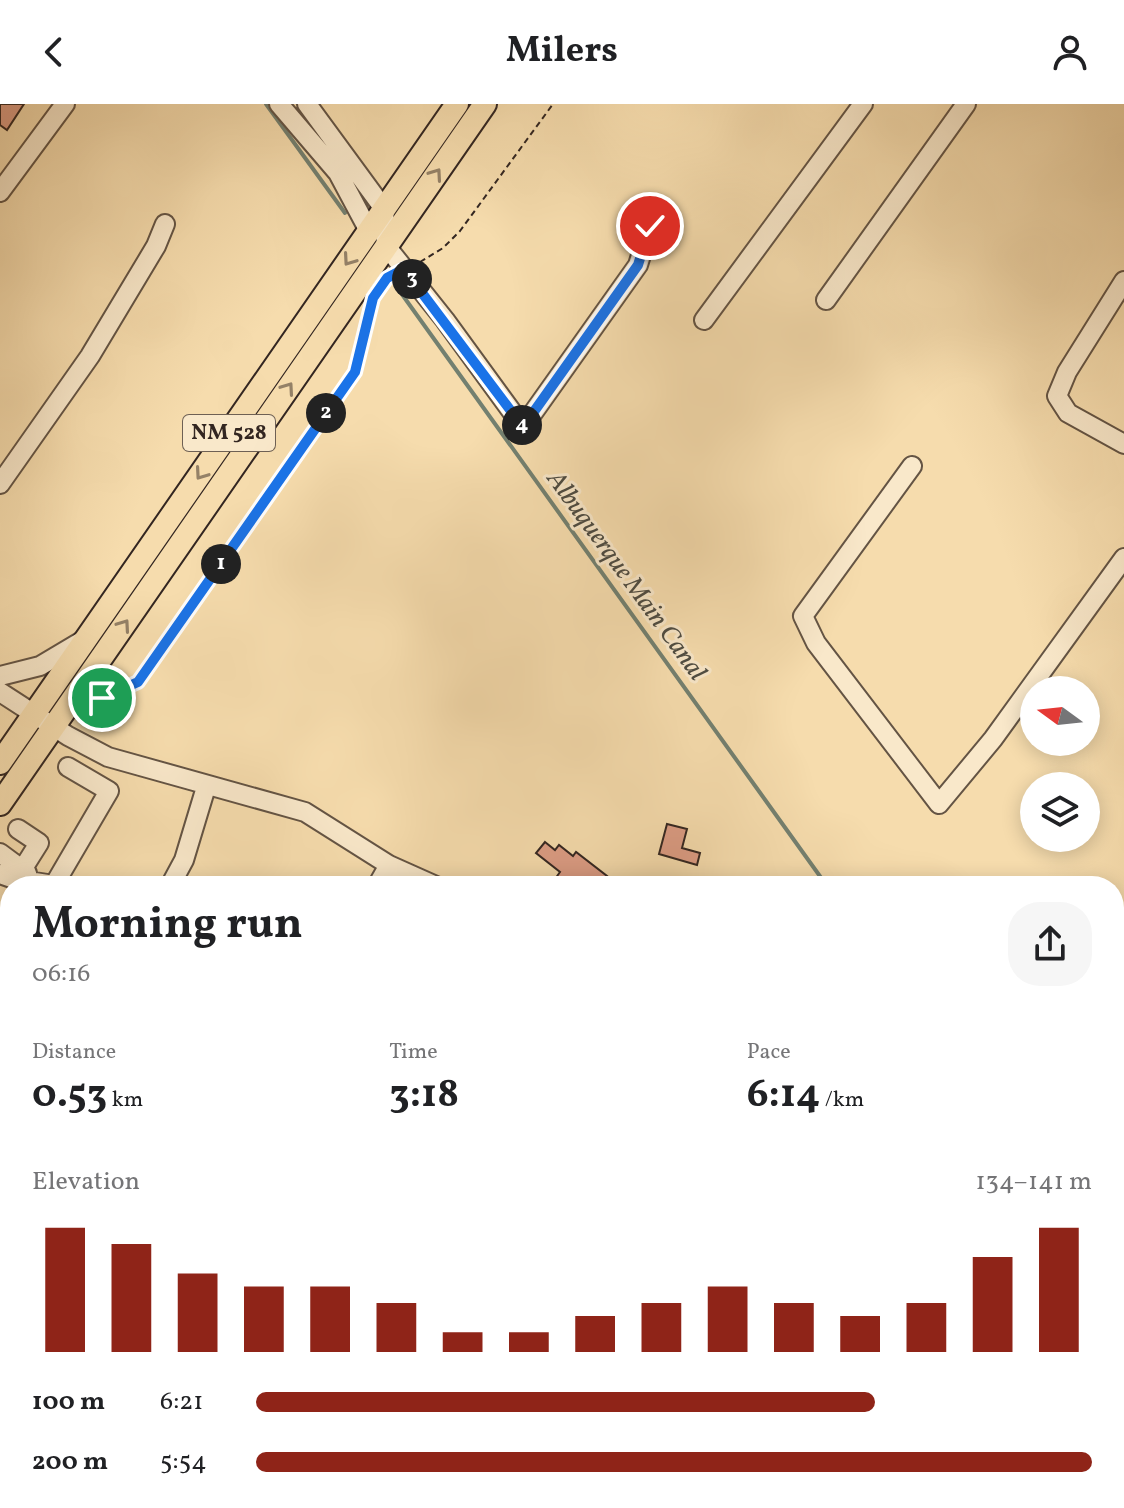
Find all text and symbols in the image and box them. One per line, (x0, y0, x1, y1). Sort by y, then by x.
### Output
text: Milers (506, 27, 618, 77)
icon: back (32, 30, 76, 74)
icon: person (1048, 30, 1092, 74)
one-way arrow (426, 169, 441, 183)
pin (616, 192, 684, 260)
icon: check (628, 204, 672, 248)
one-way arrow (344, 252, 359, 266)
pin: 3 (392, 259, 432, 299)
text: 3 (406, 263, 418, 294)
one-way arrow (278, 383, 293, 397)
pin: 2 (306, 393, 346, 433)
text: 2 (320, 397, 332, 428)
pin: 4 (502, 405, 542, 445)
text: 4 (515, 409, 529, 440)
road number: NM 528 (183, 415, 275, 451)
water label: Albuquerque Main Canal (537, 463, 715, 689)
one-way arrow (196, 465, 211, 479)
pin: 1 (201, 544, 241, 584)
text: 1 (217, 548, 225, 579)
one-way arrow (114, 619, 129, 633)
pin (68, 664, 136, 732)
icon: arrive (80, 676, 124, 720)
north arrow (1020, 676, 1100, 756)
map controls (1020, 676, 1100, 852)
button: layers (1020, 772, 1100, 852)
text: Morning run (32, 895, 303, 956)
button: share (1008, 902, 1092, 986)
text: 06:16 (32, 956, 91, 992)
text: Distance (32, 1037, 116, 1068)
text: Time (389, 1037, 438, 1068)
text: Pace (747, 1037, 791, 1068)
text: 0.53 (32, 1068, 107, 1124)
text: 3:18 (389, 1068, 459, 1124)
text: 6:14 (747, 1068, 820, 1124)
text: km (107, 1085, 143, 1116)
text: /km (820, 1085, 864, 1116)
text: Elevation (32, 1164, 140, 1200)
text: 134–141 m (975, 1164, 1092, 1200)
text: 100 m (32, 1384, 105, 1420)
text: 6:21 (160, 1384, 203, 1420)
text: 200 m (32, 1444, 108, 1480)
text: 5:54 (160, 1444, 207, 1480)

